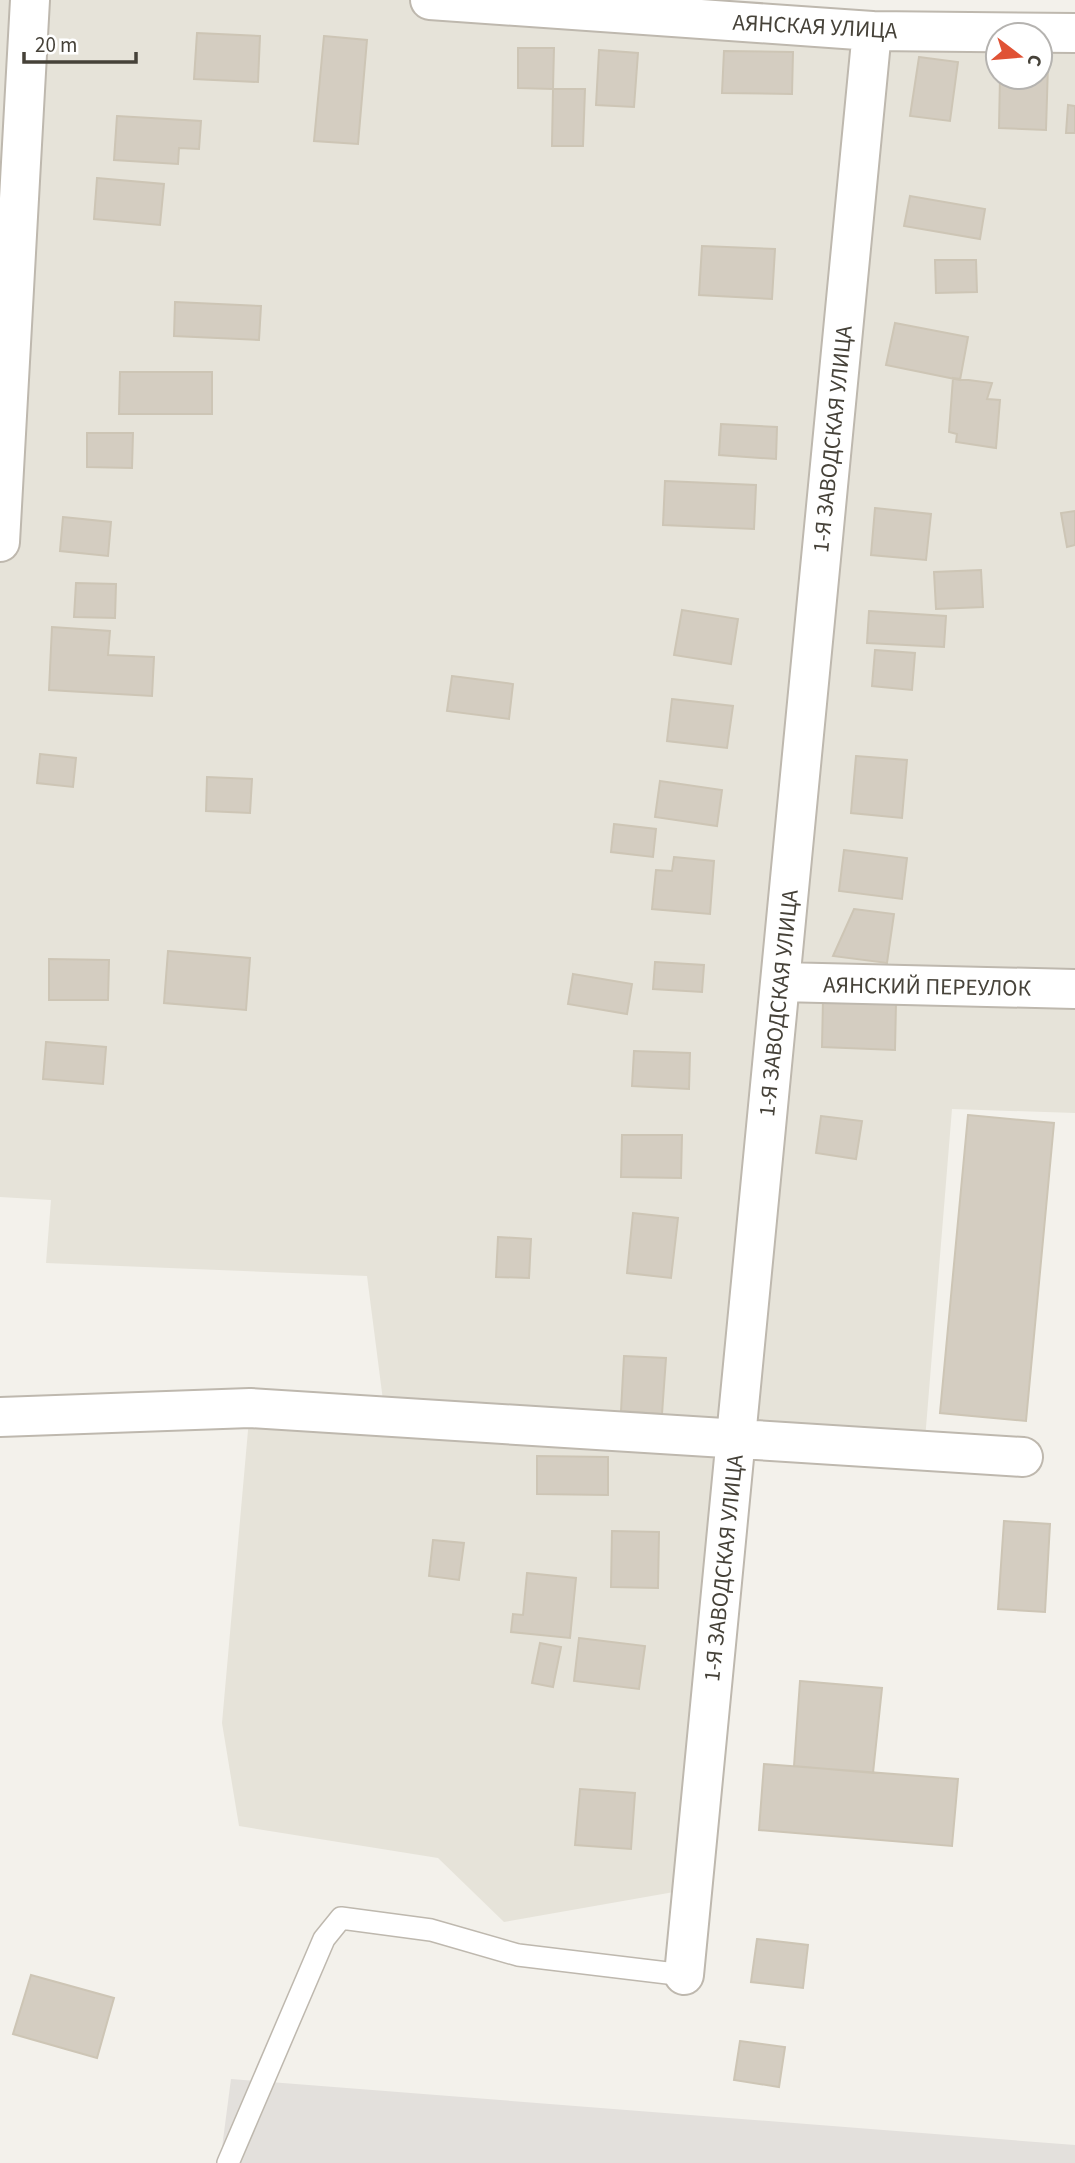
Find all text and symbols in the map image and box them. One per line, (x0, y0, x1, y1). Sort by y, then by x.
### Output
street label: АЯНСКАЯ УЛИЦА (732, 6, 899, 47)
scale bar (24, 21, 136, 65)
north arrow (984, 21, 1054, 91)
text: 20 m (35, 30, 77, 60)
text: С (1019, 51, 1048, 69)
street label: 1-Я ЗАВОДСКАЯ УЛИЦА (804, 323, 861, 554)
street label: 1-Я ЗАВОДСКАЯ УЛИЦА (750, 887, 807, 1118)
street label: АЯНСКИЙ ПЕРЕУЛОК (823, 968, 1032, 1005)
street label: 1-Я ЗАВОДСКАЯ УЛИЦА (695, 1452, 752, 1683)

